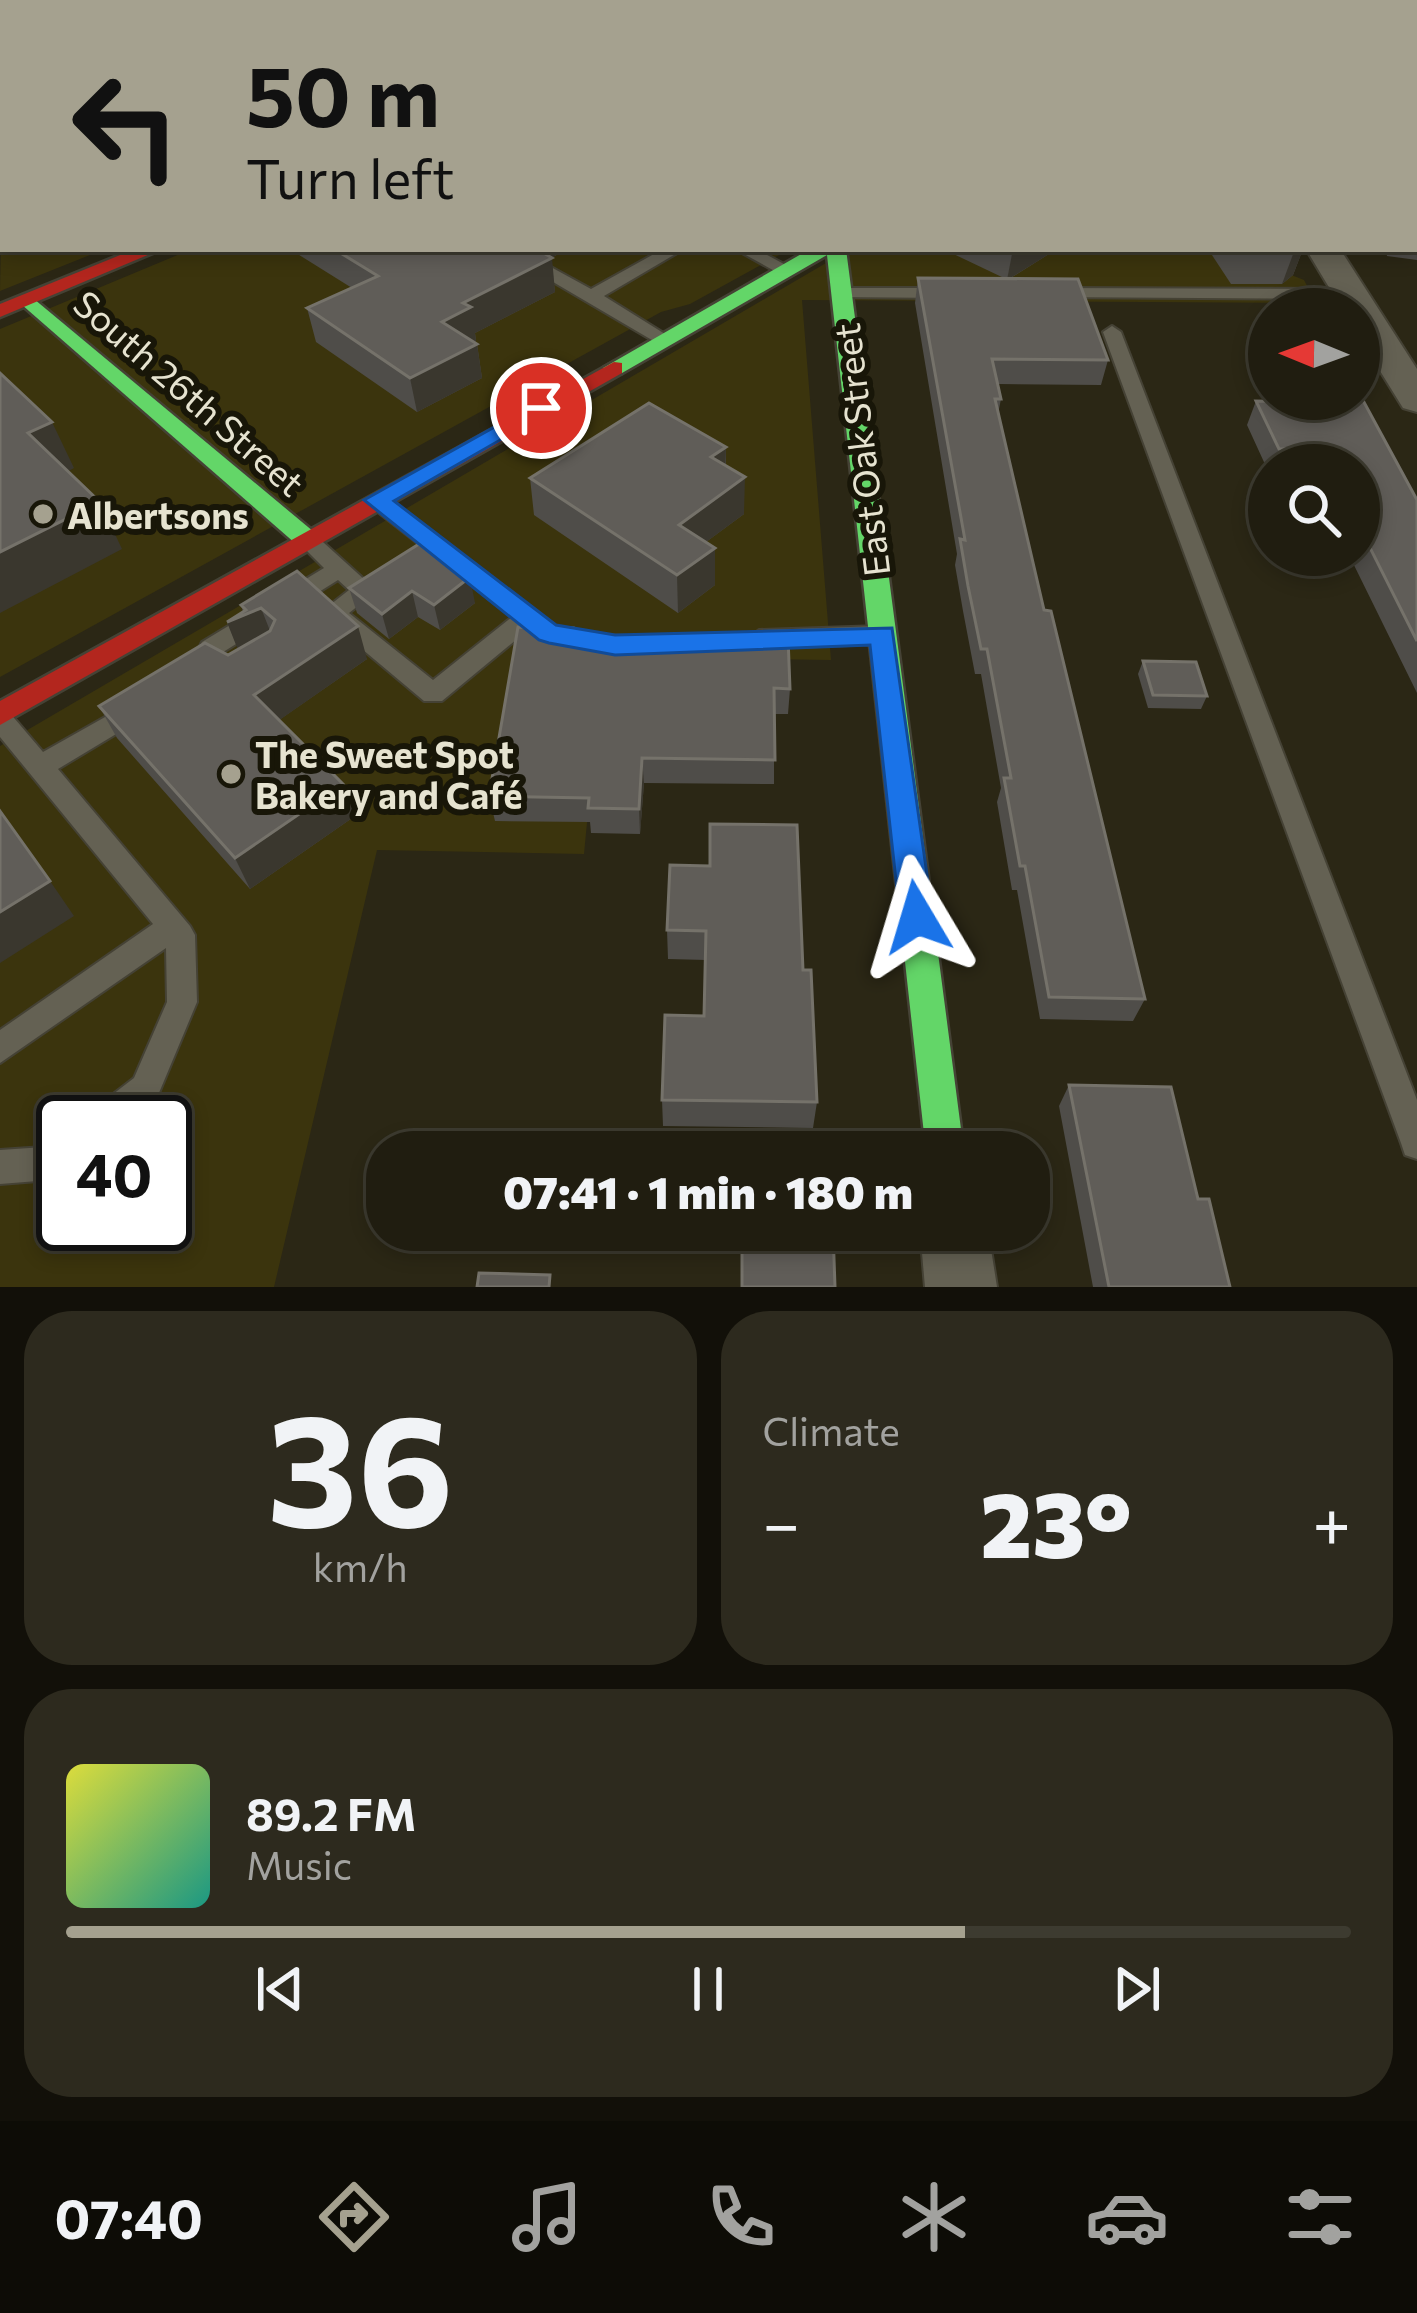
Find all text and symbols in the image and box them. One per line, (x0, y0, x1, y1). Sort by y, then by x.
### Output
text: 50 m (246, 42, 440, 144)
icon: left (48, 48, 204, 204)
text: Turn left (246, 144, 454, 210)
street label: South 26th Street (66, 280, 314, 504)
north arrow (1248, 288, 1380, 420)
map controls (1248, 288, 1380, 576)
street label: East Oak Street (823, 321, 897, 579)
pin (490, 357, 592, 459)
icon: arrive (508, 375, 574, 441)
button: search (1248, 444, 1380, 576)
place label: Albertsons (67, 492, 249, 536)
marker: Albertsons (30, 501, 56, 527)
place label: The Sweet Spot Bakery and Café (255, 731, 522, 816)
marker: The Sweet Spot Bakery and Café (218, 761, 244, 787)
position arrow (854, 854, 980, 980)
speed limit sign: 40 (36, 1095, 192, 1251)
text: 07:41 · 1 min · 180 m (503, 1163, 913, 1218)
text: 36 (267, 1368, 454, 1559)
text: Climate (763, 1406, 900, 1454)
text: 23° (980, 1466, 1132, 1577)
text: − (763, 1481, 800, 1562)
text: + (1312, 1481, 1351, 1562)
text: km/h (313, 1542, 408, 1590)
text: 89.2 FM (246, 1785, 416, 1840)
text: Music (246, 1840, 352, 1888)
icon: previous (247, 1956, 313, 2022)
icon: pause (675, 1956, 741, 2022)
icon: next (1104, 1956, 1170, 2022)
icon: directions (312, 2175, 396, 2259)
icon: music (505, 2175, 589, 2259)
icon: phone (699, 2175, 783, 2259)
icon: climate (892, 2175, 976, 2259)
icon: car (1085, 2175, 1169, 2259)
icon: filters (1278, 2175, 1362, 2259)
text: 07:40 (55, 2184, 203, 2250)

